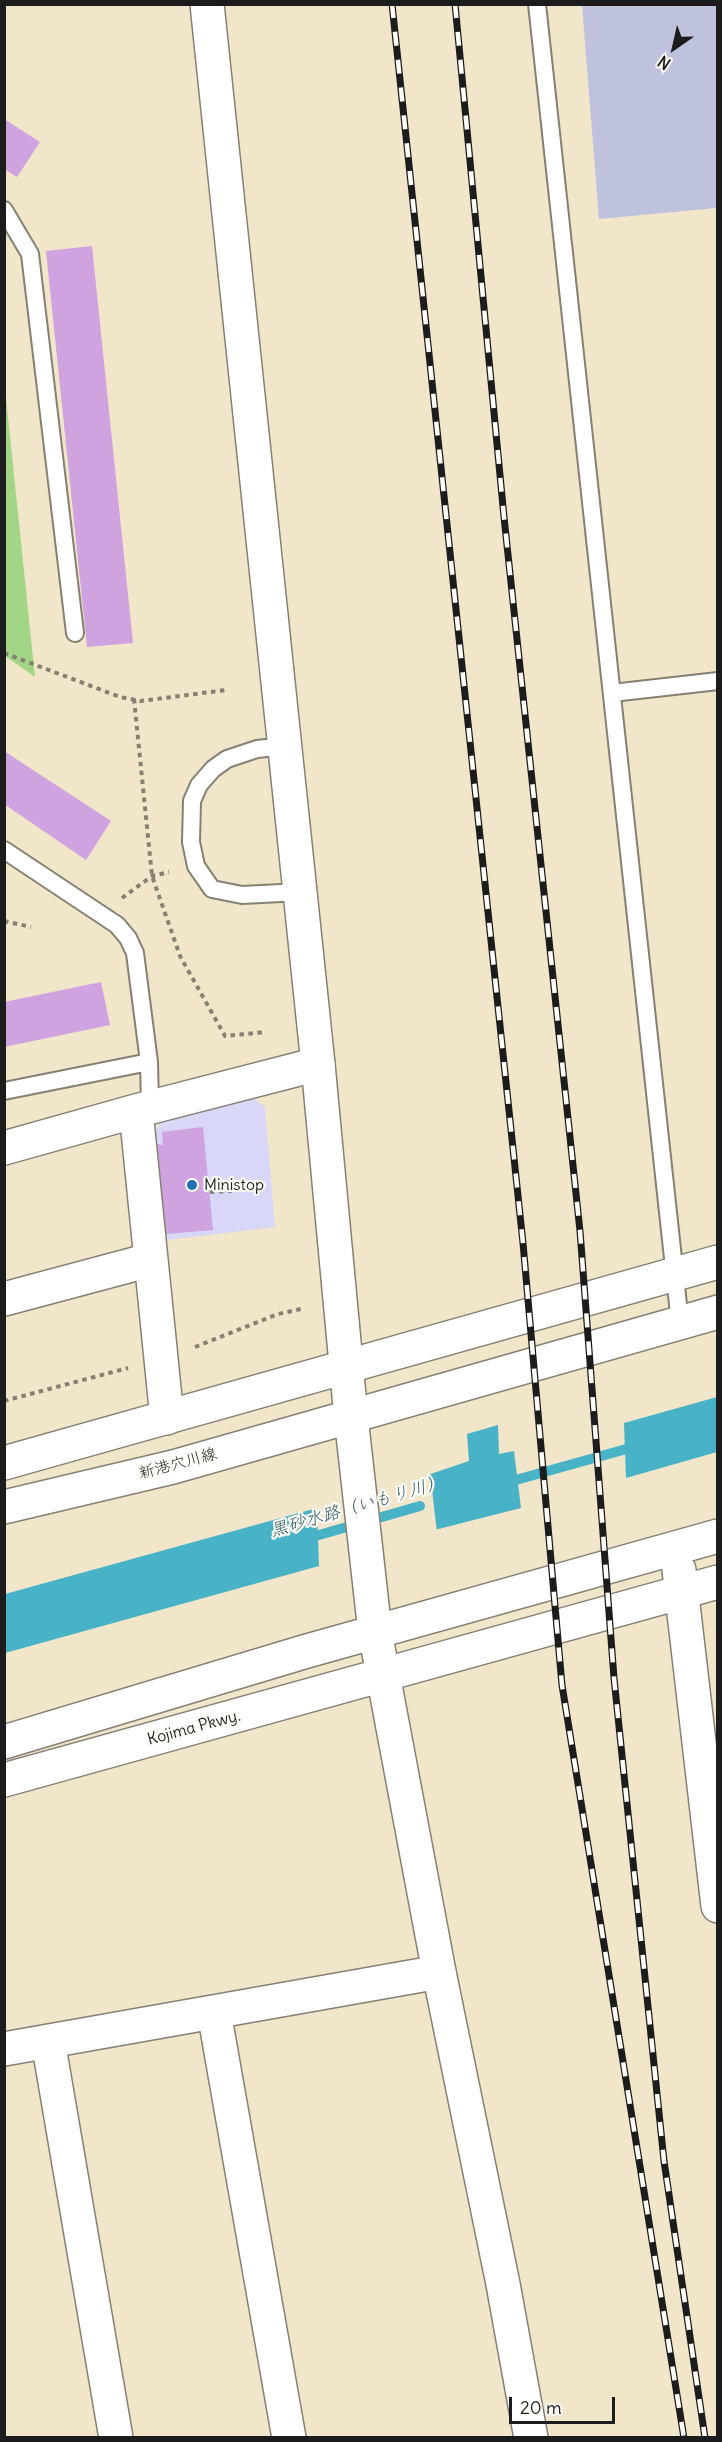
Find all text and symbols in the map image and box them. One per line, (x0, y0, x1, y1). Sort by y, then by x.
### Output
north arrow (644, 18, 704, 78)
text: N (654, 52, 674, 74)
place label: Ministop (204, 1175, 264, 1195)
marker: Ministop (185, 1178, 199, 1192)
street label: 新港穴川線 (137, 1444, 219, 1484)
water label: 黒砂水路（いもり川） (268, 1472, 446, 1542)
street label: Kojima Pkwy. (145, 1706, 243, 1750)
scale bar (512, 2385, 618, 2423)
text: 20 m (520, 2396, 562, 2419)

